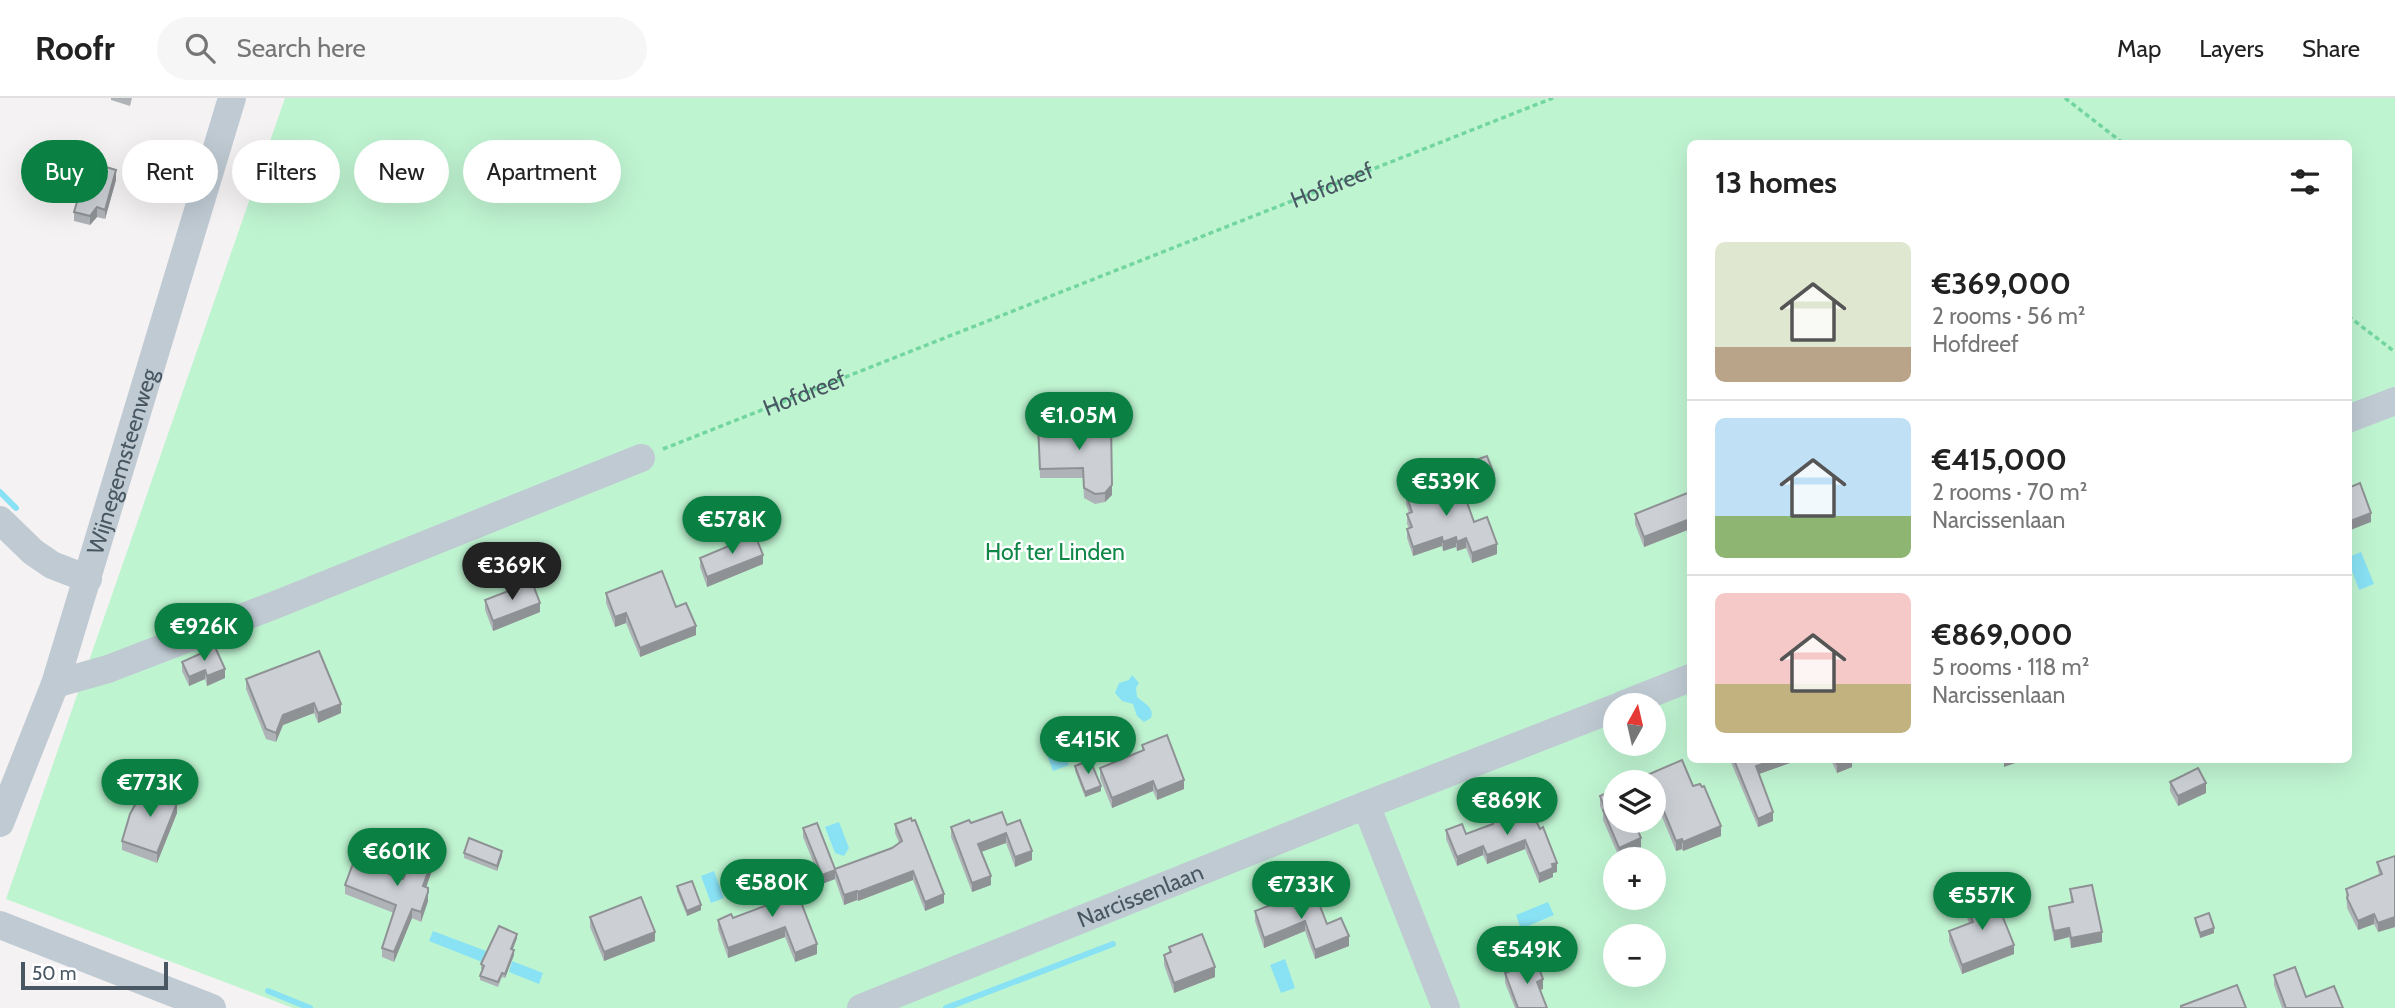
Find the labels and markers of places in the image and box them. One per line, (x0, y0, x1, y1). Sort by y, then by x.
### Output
pin: €1.05M (1022, 392, 1136, 452)
pin: €539K (1397, 458, 1495, 518)
pin: €578K (683, 496, 781, 556)
pin: €369K (463, 542, 561, 602)
pin: €926K (155, 603, 253, 663)
pin: €415K (1039, 716, 1137, 776)
pin: €773K (101, 760, 199, 819)
pin: €869K (1458, 778, 1556, 837)
pin: €601K (348, 828, 446, 888)
pin: €580K (723, 860, 821, 919)
pin: €733K (1252, 862, 1350, 921)
pin: €557K (1933, 872, 2031, 932)
pin: €549K (1478, 926, 1576, 986)

